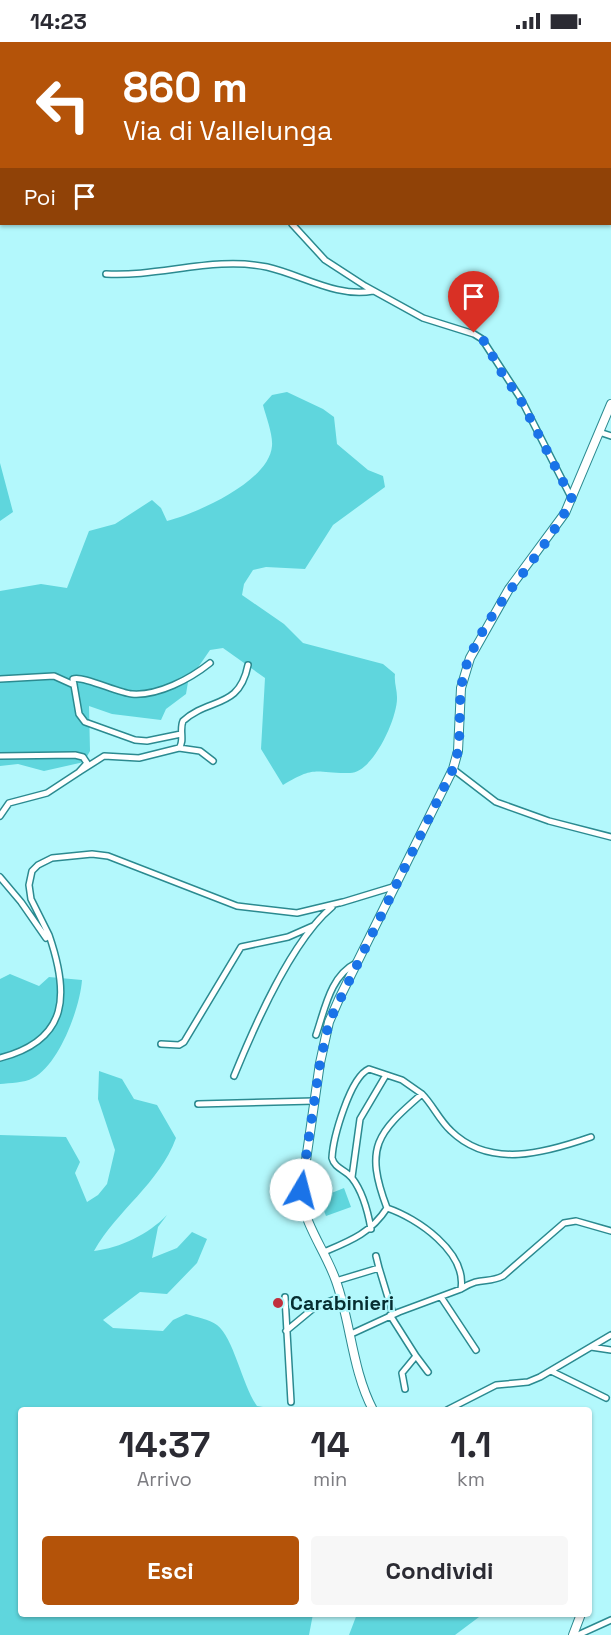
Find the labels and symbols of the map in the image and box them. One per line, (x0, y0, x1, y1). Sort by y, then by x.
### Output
pin (448, 271, 499, 333)
position arrow (269, 1158, 333, 1222)
place label: Carabinieri (290, 1290, 394, 1316)
marker: Carabinieri (271, 1296, 285, 1310)

